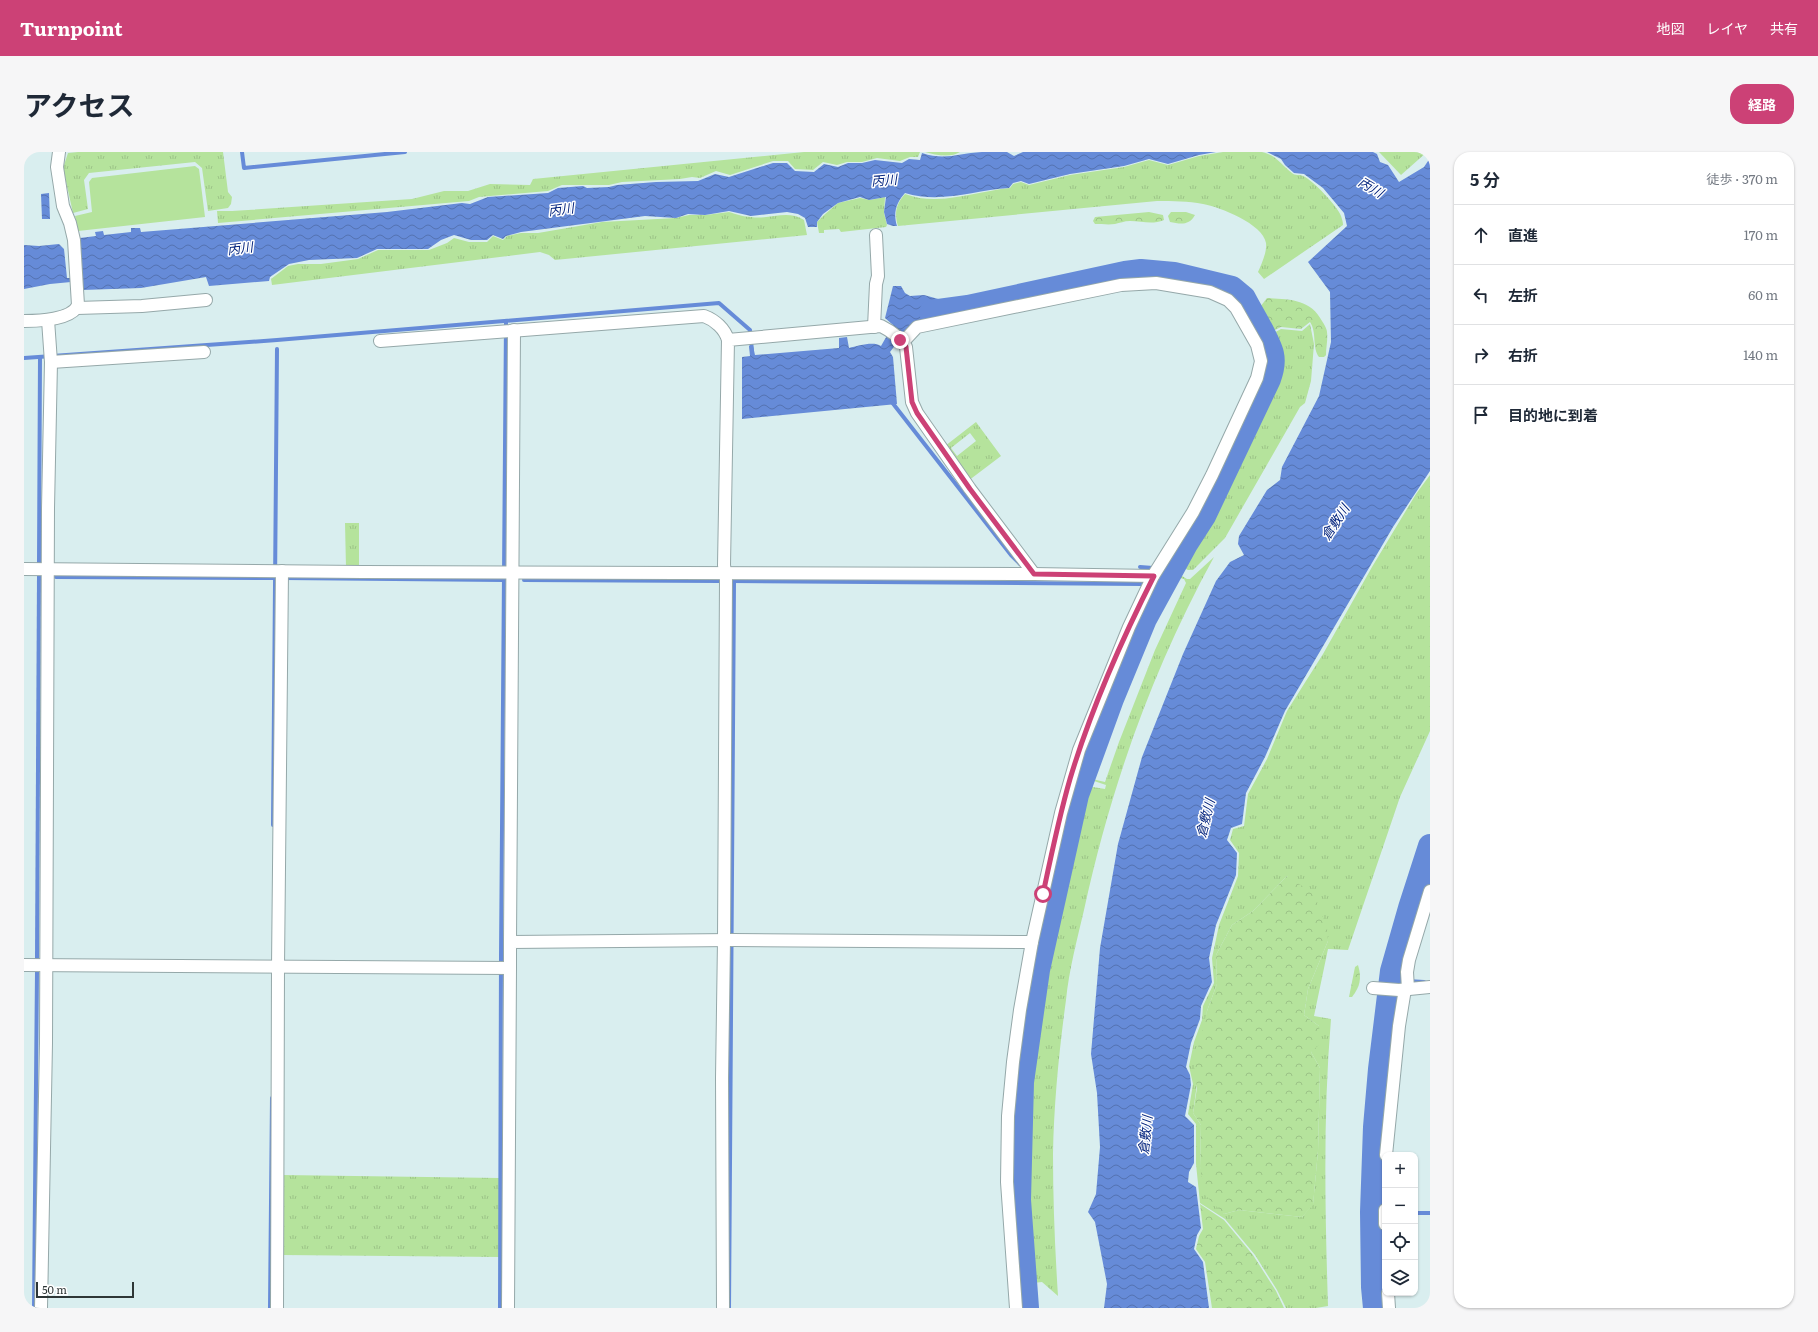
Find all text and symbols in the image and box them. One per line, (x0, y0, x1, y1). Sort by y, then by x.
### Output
text: Turnpoint (20, 14, 123, 42)
text: 地図 (1656, 18, 1684, 38)
text: レイヤ (1706, 18, 1748, 38)
text: 共有 (1770, 18, 1798, 38)
text: アクセス (24, 83, 135, 125)
button: 経路 (1730, 84, 1794, 124)
text: 5 分 (1470, 166, 1500, 191)
water label: 丙川 (870, 169, 900, 190)
text: 徒歩 · 370 m (1706, 169, 1778, 188)
water label: 丙川 (1355, 172, 1389, 202)
water label: 丙川 (547, 197, 577, 220)
text: 直進 (1508, 223, 1538, 246)
icon: ahead (1470, 224, 1492, 246)
text: 170 m (1744, 225, 1778, 244)
water label: 丙川 (226, 236, 256, 259)
text: 左折 (1508, 283, 1538, 306)
icon: left (1470, 284, 1492, 306)
text: 60 m (1748, 285, 1778, 304)
route end (891, 331, 909, 349)
text: 右折 (1508, 343, 1538, 366)
icon: right (1470, 344, 1492, 366)
text: 140 m (1743, 345, 1778, 364)
text: 目的地に到着 (1508, 403, 1598, 426)
icon: arrive (1470, 404, 1492, 426)
water label: 倉敷川 (1316, 499, 1354, 543)
water label: 倉敷川 (1191, 795, 1219, 839)
route start (1034, 885, 1052, 903)
water label: 倉敷川 (1133, 1113, 1156, 1155)
map controls (1382, 1152, 1418, 1296)
button: + (1382, 1152, 1418, 1188)
button: − (1382, 1188, 1418, 1224)
button: locate (1382, 1224, 1418, 1260)
button: layers (1382, 1260, 1418, 1296)
scale bar (36, 1280, 134, 1299)
text: 50 m (42, 1281, 67, 1297)

